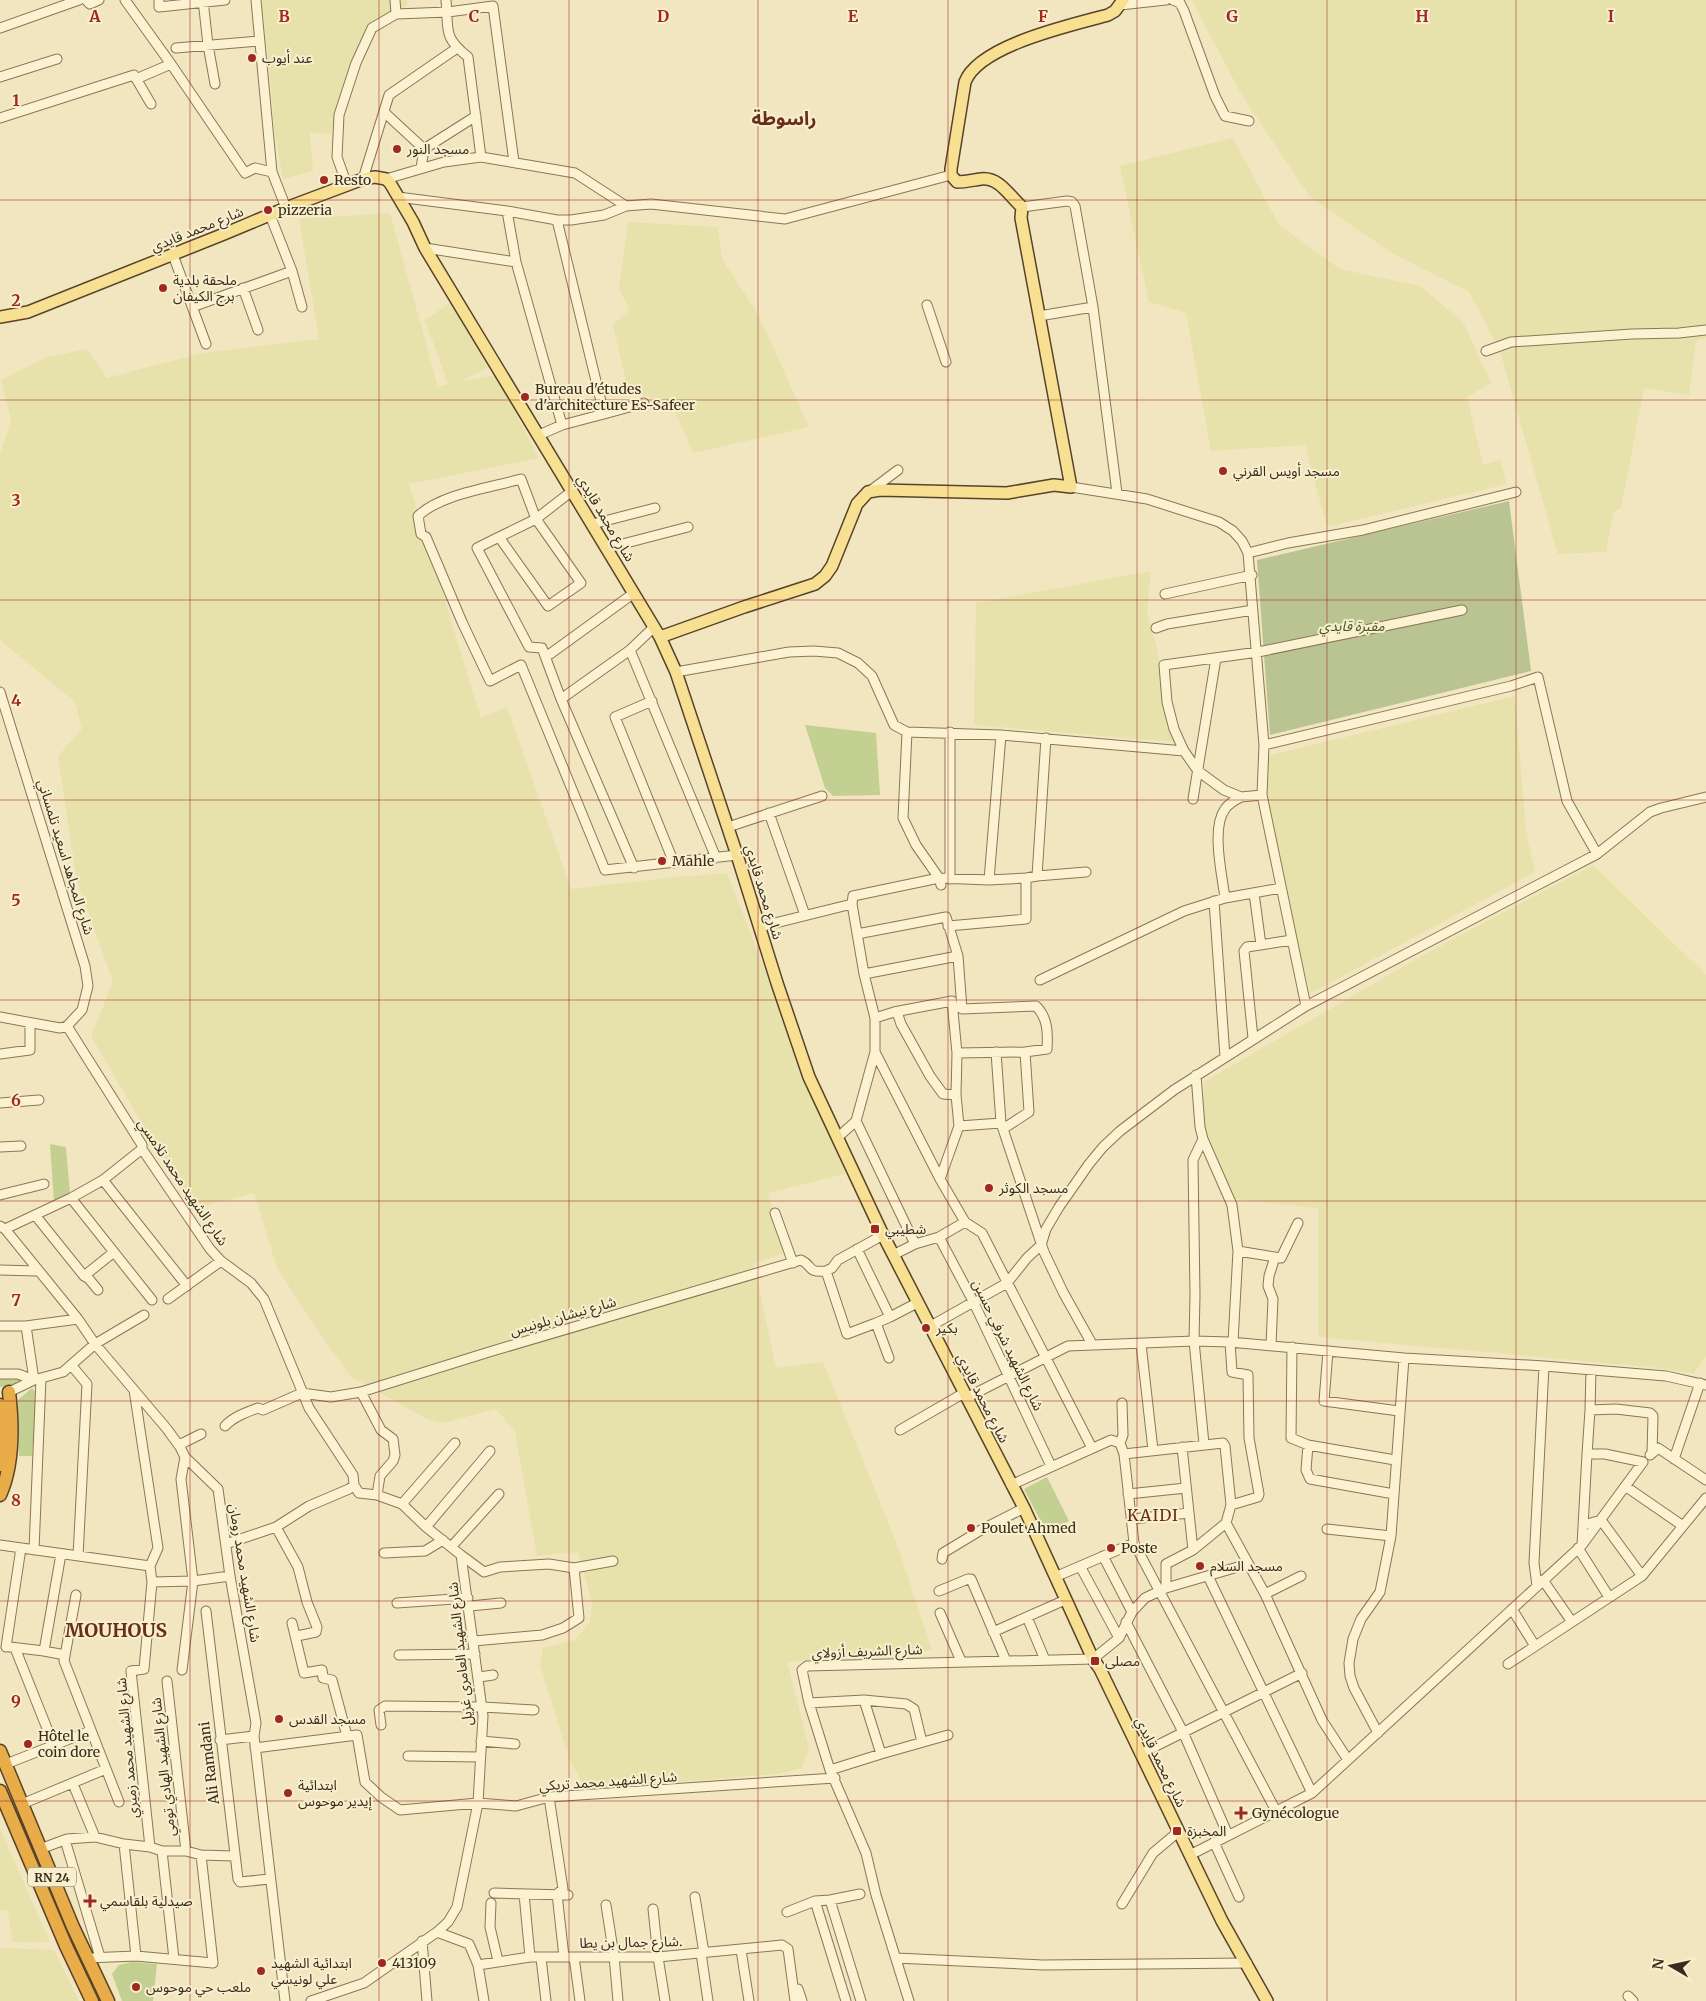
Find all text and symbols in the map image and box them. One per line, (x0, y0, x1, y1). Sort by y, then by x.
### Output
text: A (88, 6, 101, 26)
text: B (278, 6, 290, 26)
text: C (469, 6, 479, 26)
text: D (657, 6, 669, 26)
text: E (848, 6, 859, 26)
text: F (1038, 6, 1048, 26)
text: G (1226, 6, 1238, 26)
text: H (1415, 6, 1429, 26)
text: I (1608, 6, 1614, 26)
place label: عند أيوب (262, 49, 313, 67)
marker: عند أيوب (246, 52, 258, 64)
text: 1 (12, 90, 20, 110)
district label: راسوطة (751, 106, 817, 130)
place label: مسجد النور (406, 140, 469, 158)
marker: مسجد النور (391, 143, 403, 155)
place label: Resto (334, 171, 371, 189)
marker: Resto (318, 174, 330, 186)
place label: pizzeria (278, 201, 332, 219)
street label: شارع محمد قايدي (148, 202, 247, 258)
marker: pizzeria (262, 204, 274, 216)
place label: ملحقة بلدية برج الكيفان (173, 271, 237, 307)
marker: ملحقة بلدية برج الكيفان (157, 282, 169, 294)
text: 2 (11, 290, 21, 310)
place label: Bureau d'études d'architecture Es-Safeer (535, 380, 695, 414)
marker: Bureau d'études d'architecture Es-Safeer (519, 391, 531, 403)
place label: مسجد أويس القرني (1233, 462, 1340, 482)
marker: مسجد أويس القرني (1217, 465, 1229, 477)
street label: شارع محمد قايدي (571, 471, 639, 566)
text: 3 (11, 490, 21, 510)
park label: مقبرة قايدي (1319, 617, 1385, 637)
text: 4 (11, 690, 21, 710)
street label: شارع المجاهد اسعيد تلمساني (32, 777, 98, 938)
street label: شارع محمد قايدي (739, 842, 787, 942)
place label: Mahle (672, 852, 714, 870)
marker: Mahle (656, 855, 668, 867)
text: 5 (11, 890, 21, 910)
text: 6 (11, 1090, 21, 1110)
street label: شارع الشهيد محمد تلامسي (132, 1115, 232, 1250)
place label: مسجد الكوثر (998, 1179, 1068, 1197)
marker: مسجد الكوثر (983, 1182, 995, 1194)
place label: شطيبي (885, 1220, 926, 1240)
marker: شطيبي (869, 1223, 881, 1235)
street label: شارع الشهيد شرفي حسين (966, 1276, 1048, 1415)
text: 7 (11, 1290, 21, 1310)
street label: شارع نيشان بلونيس (508, 1292, 619, 1342)
place label: بكير (935, 1319, 958, 1337)
marker: بكير (920, 1322, 932, 1334)
street label: شارع محمد قايدي (951, 1350, 1013, 1447)
text: 8 (11, 1490, 21, 1510)
street label: شارع الشهيد محمد رومان (223, 1502, 265, 1644)
district label: KAIDI (1127, 1505, 1179, 1525)
place label: Poulet Ahmed (981, 1519, 1077, 1537)
marker: Poulet Ahmed (965, 1522, 977, 1534)
place label: Poste (1121, 1539, 1157, 1557)
marker: Poste (1105, 1542, 1117, 1554)
place label: مسجد السلام (1210, 1557, 1283, 1577)
marker: مسجد السلام (1194, 1560, 1206, 1572)
street label: شارع الشهيد العامري غزيل (444, 1581, 479, 1727)
district label: MOUHOUS (65, 1618, 167, 1642)
street label: شارع الشريف أزولاي (811, 1640, 923, 1664)
place label: مصلى (1105, 1652, 1140, 1670)
marker: مصلى (1089, 1655, 1101, 1667)
street label: شارع الشهيد محمد زميري (112, 1677, 144, 1819)
text: 9 (11, 1691, 21, 1711)
street label: شارع الشهيد الهادي تومي (147, 1696, 181, 1837)
place label: مسجد القدس (289, 1710, 366, 1728)
marker: مسجد القدس (273, 1713, 285, 1725)
street label: شارع محمد قايدي (1129, 1714, 1191, 1811)
street label: Ali Ramdani (195, 1720, 223, 1806)
place label: Hôtel le coin dore (38, 1727, 100, 1761)
marker: Hôtel le coin dore (22, 1738, 34, 1750)
street label: شارع الشهيد محمد تريكي (538, 1767, 678, 1797)
place label: ابتدائية إيدير موحوس (298, 1776, 373, 1811)
marker: ابتدائية إيدير موحوس (282, 1787, 294, 1799)
place label: Gynécologue (1252, 1804, 1339, 1822)
marker: Gynécologue (1234, 1806, 1248, 1820)
place label: المخبزة (1187, 1822, 1226, 1840)
marker: المخبزة (1171, 1825, 1183, 1837)
road number: RN 24 (28, 1868, 76, 1886)
place label: صيدلية بلقاسمي (100, 1892, 193, 1912)
marker: صيدلية بلقاسمي (84, 1895, 96, 1907)
street label: شارع جمال بن يطا. (579, 1932, 683, 1954)
north arrow (1646, 1941, 1696, 1991)
place label: ابتدائية الشهيد علي لونيسي (271, 1954, 352, 1990)
place label: 413109 (392, 1954, 436, 1972)
marker: 413109 (376, 1957, 388, 1969)
text: N (1648, 1957, 1668, 1971)
marker: ابتدائية الشهيد علي لونيسي (255, 1965, 267, 1977)
place label: ملعب حي موحوس (146, 1978, 251, 1998)
marker: ملعب حي موحوس (130, 1981, 142, 1993)

